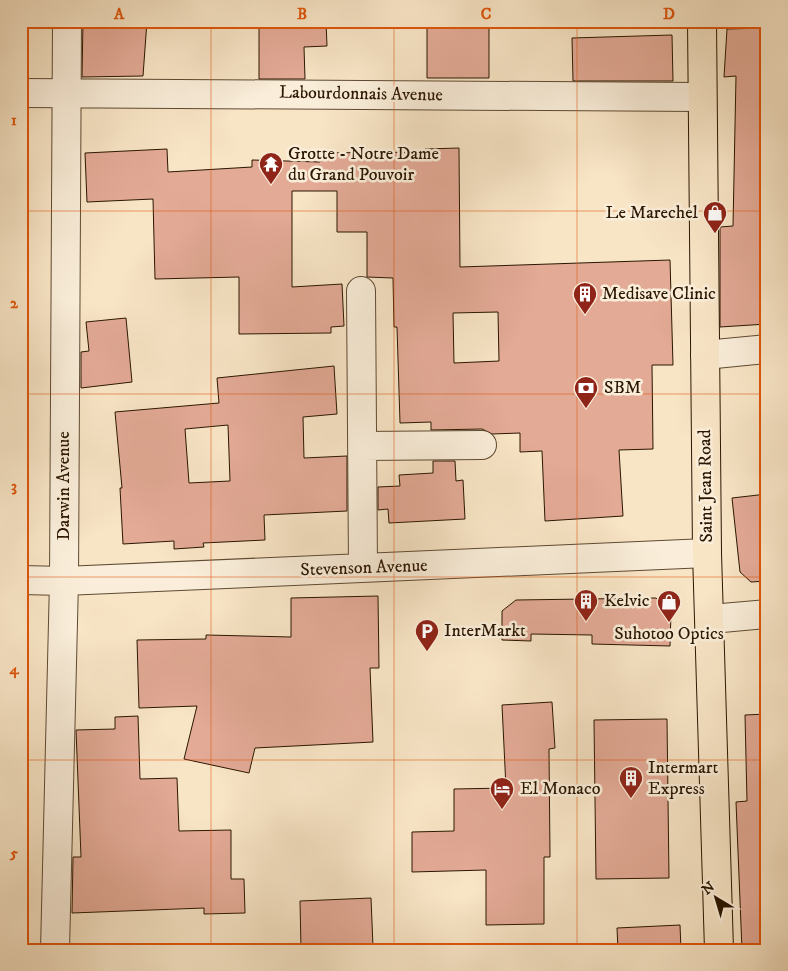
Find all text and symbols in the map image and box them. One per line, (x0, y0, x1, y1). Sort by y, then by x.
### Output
text: A (113, 4, 125, 24)
text: B (297, 4, 307, 24)
text: C (481, 4, 491, 24)
text: D (663, 4, 675, 24)
street label: Labourdonnais Avenue (279, 82, 443, 106)
text: 1 (11, 110, 17, 130)
place label: Grotte - Notre Dame du Grand Pouvoir (288, 143, 439, 186)
temple icon: Grotte - Notre Dame du Grand Pouvoir (258, 151, 284, 185)
shop icon: Le Marechel (702, 200, 728, 234)
place label: Le Marechel (605, 202, 699, 224)
building icon: Medisave Clinic (572, 281, 598, 315)
place label: Medisave Clinic (602, 283, 716, 305)
text: 2 (10, 293, 19, 313)
bank icon: SBM (573, 375, 599, 409)
place label: SBM (604, 377, 641, 399)
street label: Saint Jean Road (694, 429, 718, 543)
street label: Darwin Avenue (53, 431, 75, 541)
text: 3 (11, 476, 17, 496)
street label: Stevenson Avenue (300, 555, 428, 581)
building icon: Kelvic (573, 588, 599, 622)
shop icon: Suhotoo Optics (656, 589, 682, 623)
place label: Kelvic (604, 590, 650, 612)
parking icon: InterMarkt (414, 618, 440, 652)
place label: InterMarkt (444, 620, 526, 642)
place label: Suhotoo Optics (614, 623, 724, 645)
text: 4 (8, 659, 19, 679)
place label: Intermart Express (648, 757, 719, 800)
building icon: Intermart Express (618, 765, 644, 799)
hotel icon: El Monaco (489, 776, 515, 810)
place label: El Monaco (520, 778, 601, 800)
text: 5 (9, 843, 18, 863)
north arrow (690, 874, 740, 924)
text: N (699, 878, 719, 899)

